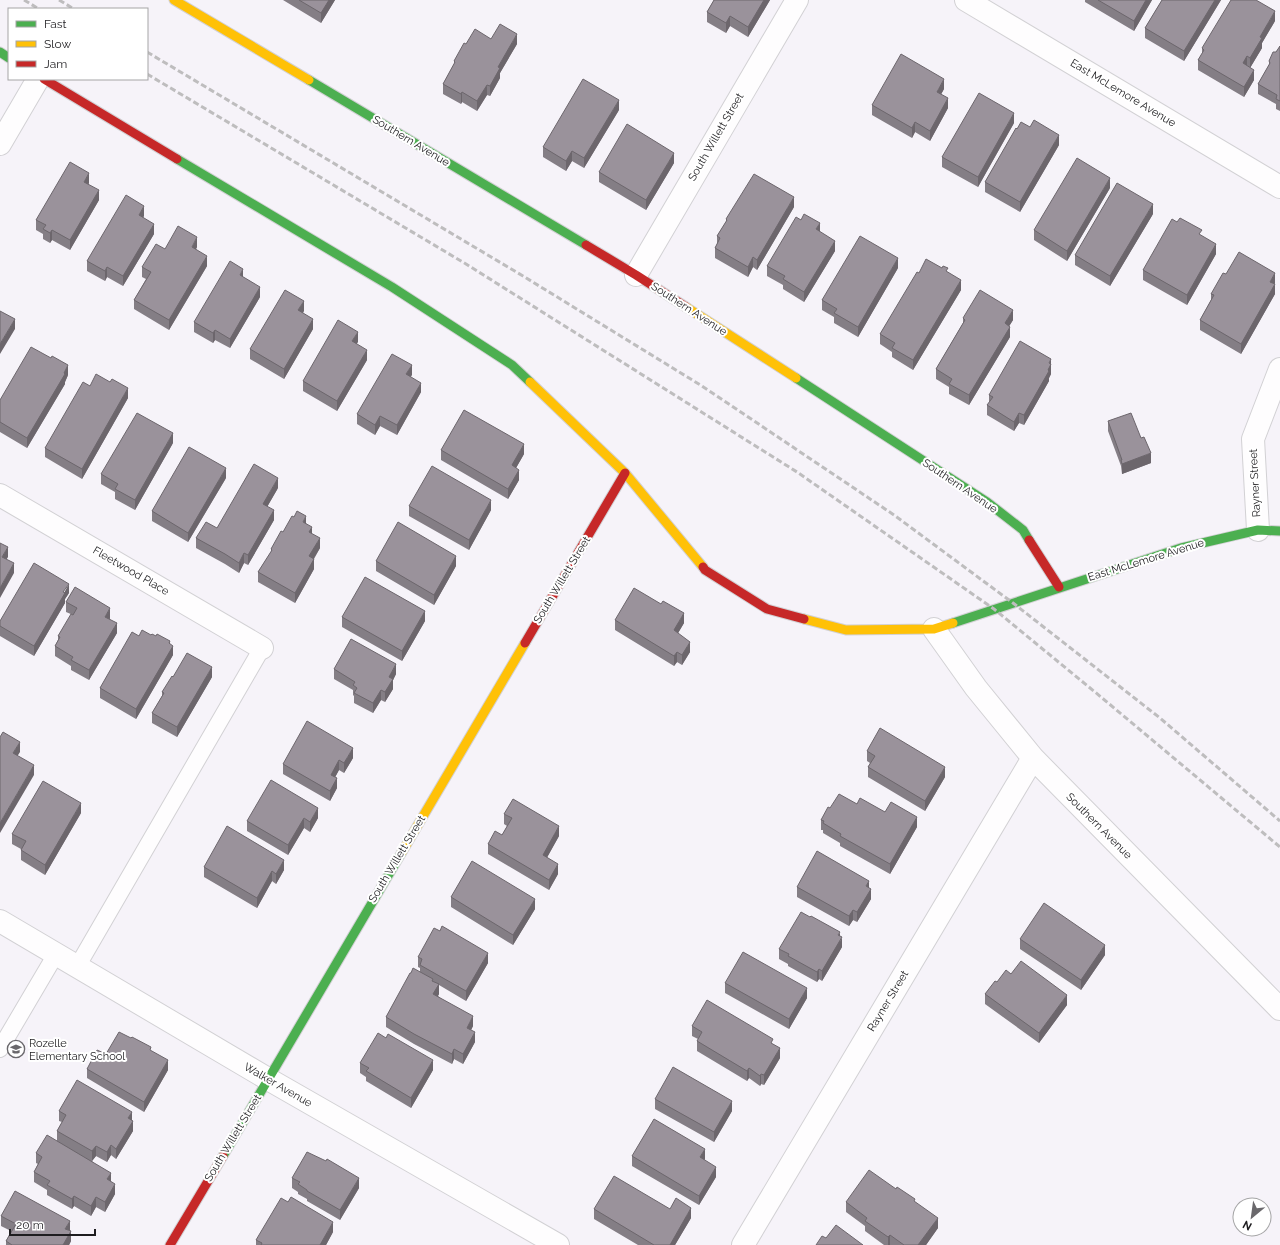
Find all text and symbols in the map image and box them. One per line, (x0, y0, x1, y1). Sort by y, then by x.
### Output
legend (8, 8, 148, 80)
text: Fast (44, 17, 67, 31)
text: Slow (44, 37, 71, 51)
street label: East McLemore Avenue (1068, 56, 1179, 130)
text: Jam (44, 57, 67, 71)
street label: South Willett Street (686, 91, 747, 183)
street label: Southern Avenue (370, 113, 452, 169)
street label: Southern Avenue (649, 280, 730, 339)
street label: Rayner Street (1247, 448, 1263, 518)
street label: Southern Avenue (920, 456, 1000, 516)
street label: South Willett Street (531, 534, 593, 626)
street label: East McLemore Avenue (1086, 536, 1206, 584)
street label: Fleetwood Place (91, 544, 172, 598)
street label: Southern Avenue (1063, 790, 1135, 862)
street label: South Willett Street (366, 813, 428, 905)
street label: Rayner Street (865, 968, 911, 1034)
place label: Rozelle Elementary School (29, 1037, 125, 1063)
school or university icon: Rozelle Elementary School (6, 1039, 26, 1059)
street label: Walker Avenue (242, 1060, 315, 1110)
street label: South Willett Street (202, 1092, 264, 1184)
north arrow (1232, 1197, 1272, 1237)
scale bar (10, 1211, 95, 1237)
text: 20 m (16, 1218, 44, 1232)
text: N (1241, 1218, 1254, 1233)

